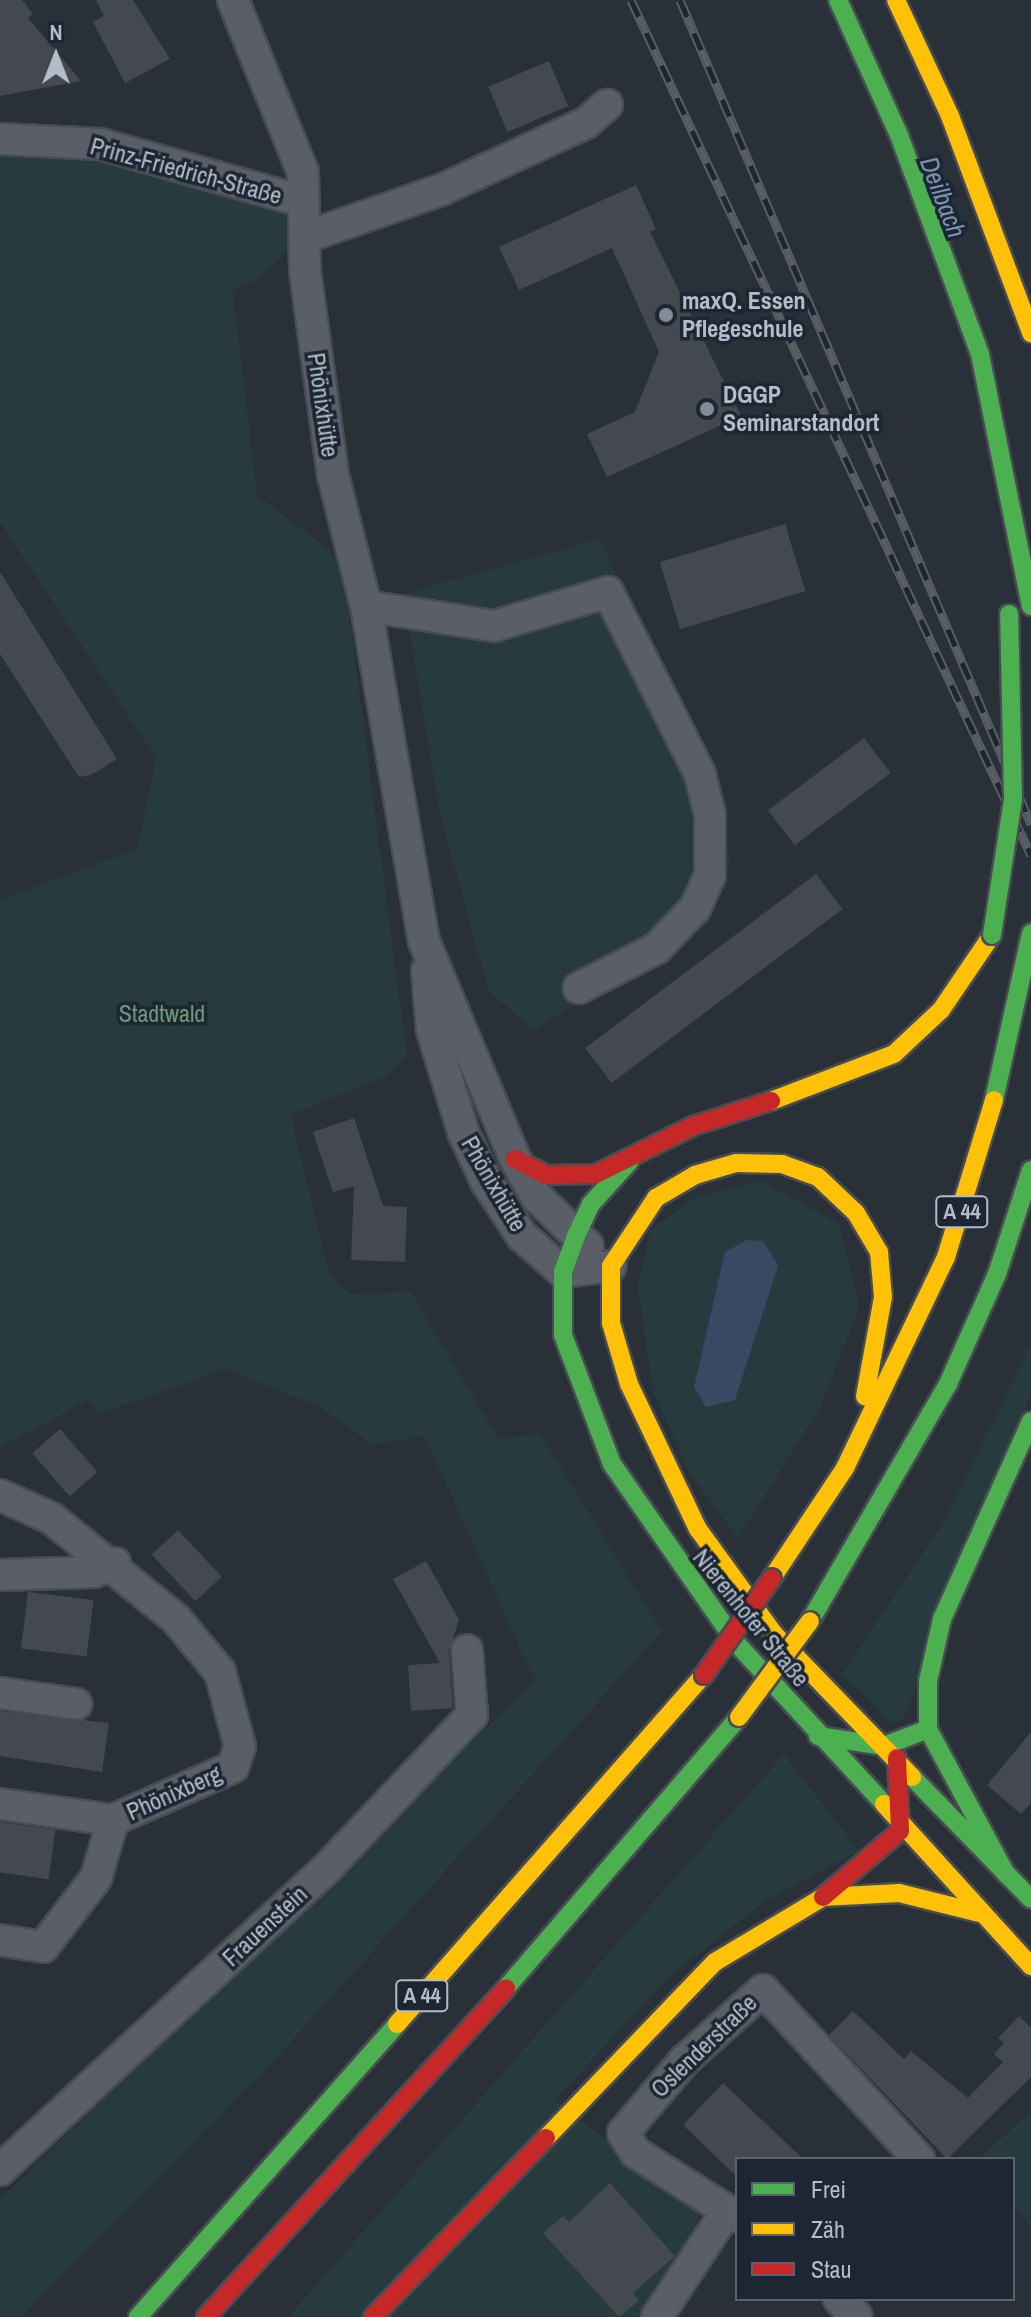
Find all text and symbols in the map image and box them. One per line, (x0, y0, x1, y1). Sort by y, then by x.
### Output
north arrow (16, 16, 96, 96)
text: N (49, 17, 63, 47)
street label: Prinz-Friedrich-Straße (87, 132, 285, 210)
water label: Deilbach (913, 152, 973, 242)
place label: maxQ. Essen Pflegeschule (682, 287, 806, 343)
marker: maxQ. Essen Pflegeschule (657, 306, 675, 324)
street label: Phönixhütte (301, 351, 345, 459)
place label: DGGP Seminarstandort (723, 381, 879, 437)
marker: DGGP Seminarstandort (698, 400, 716, 418)
park label: Stadtwald (119, 1000, 205, 1028)
street label: Phönixhütte (455, 1131, 533, 1237)
road number: A 44 (934, 1194, 990, 1230)
street label: Nierenhofer Straße (687, 1543, 815, 1693)
street label: Phönixberg (122, 1759, 226, 1827)
street label: Frauenstein (217, 1880, 313, 1972)
road number: A 44 (394, 1978, 450, 2014)
street label: Oslenderstraße (645, 1989, 763, 2103)
legend (735, 2157, 1015, 2301)
text: Frei (811, 2173, 846, 2205)
text: Zäh (811, 2213, 845, 2245)
text: Stau (811, 2253, 852, 2285)

